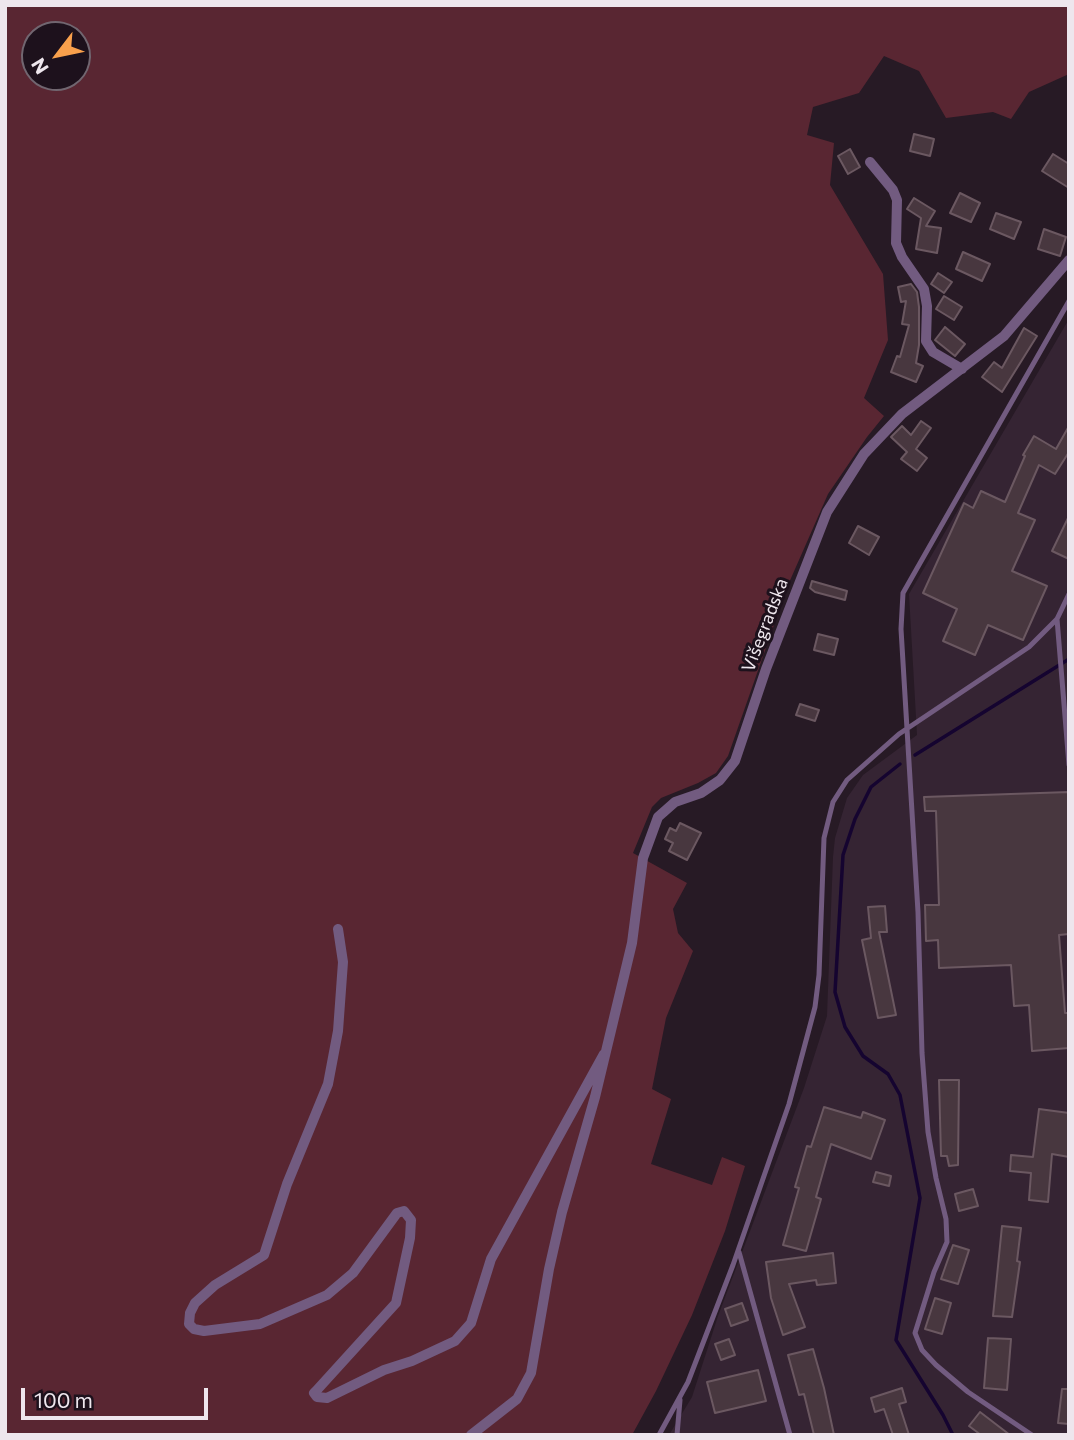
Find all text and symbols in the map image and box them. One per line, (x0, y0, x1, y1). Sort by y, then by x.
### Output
north arrow (21, 21, 91, 91)
text: N (26, 54, 53, 78)
street label: Višegradska (737, 575, 793, 675)
scale bar (24, 1374, 212, 1418)
text: 100 m (34, 1387, 93, 1412)

